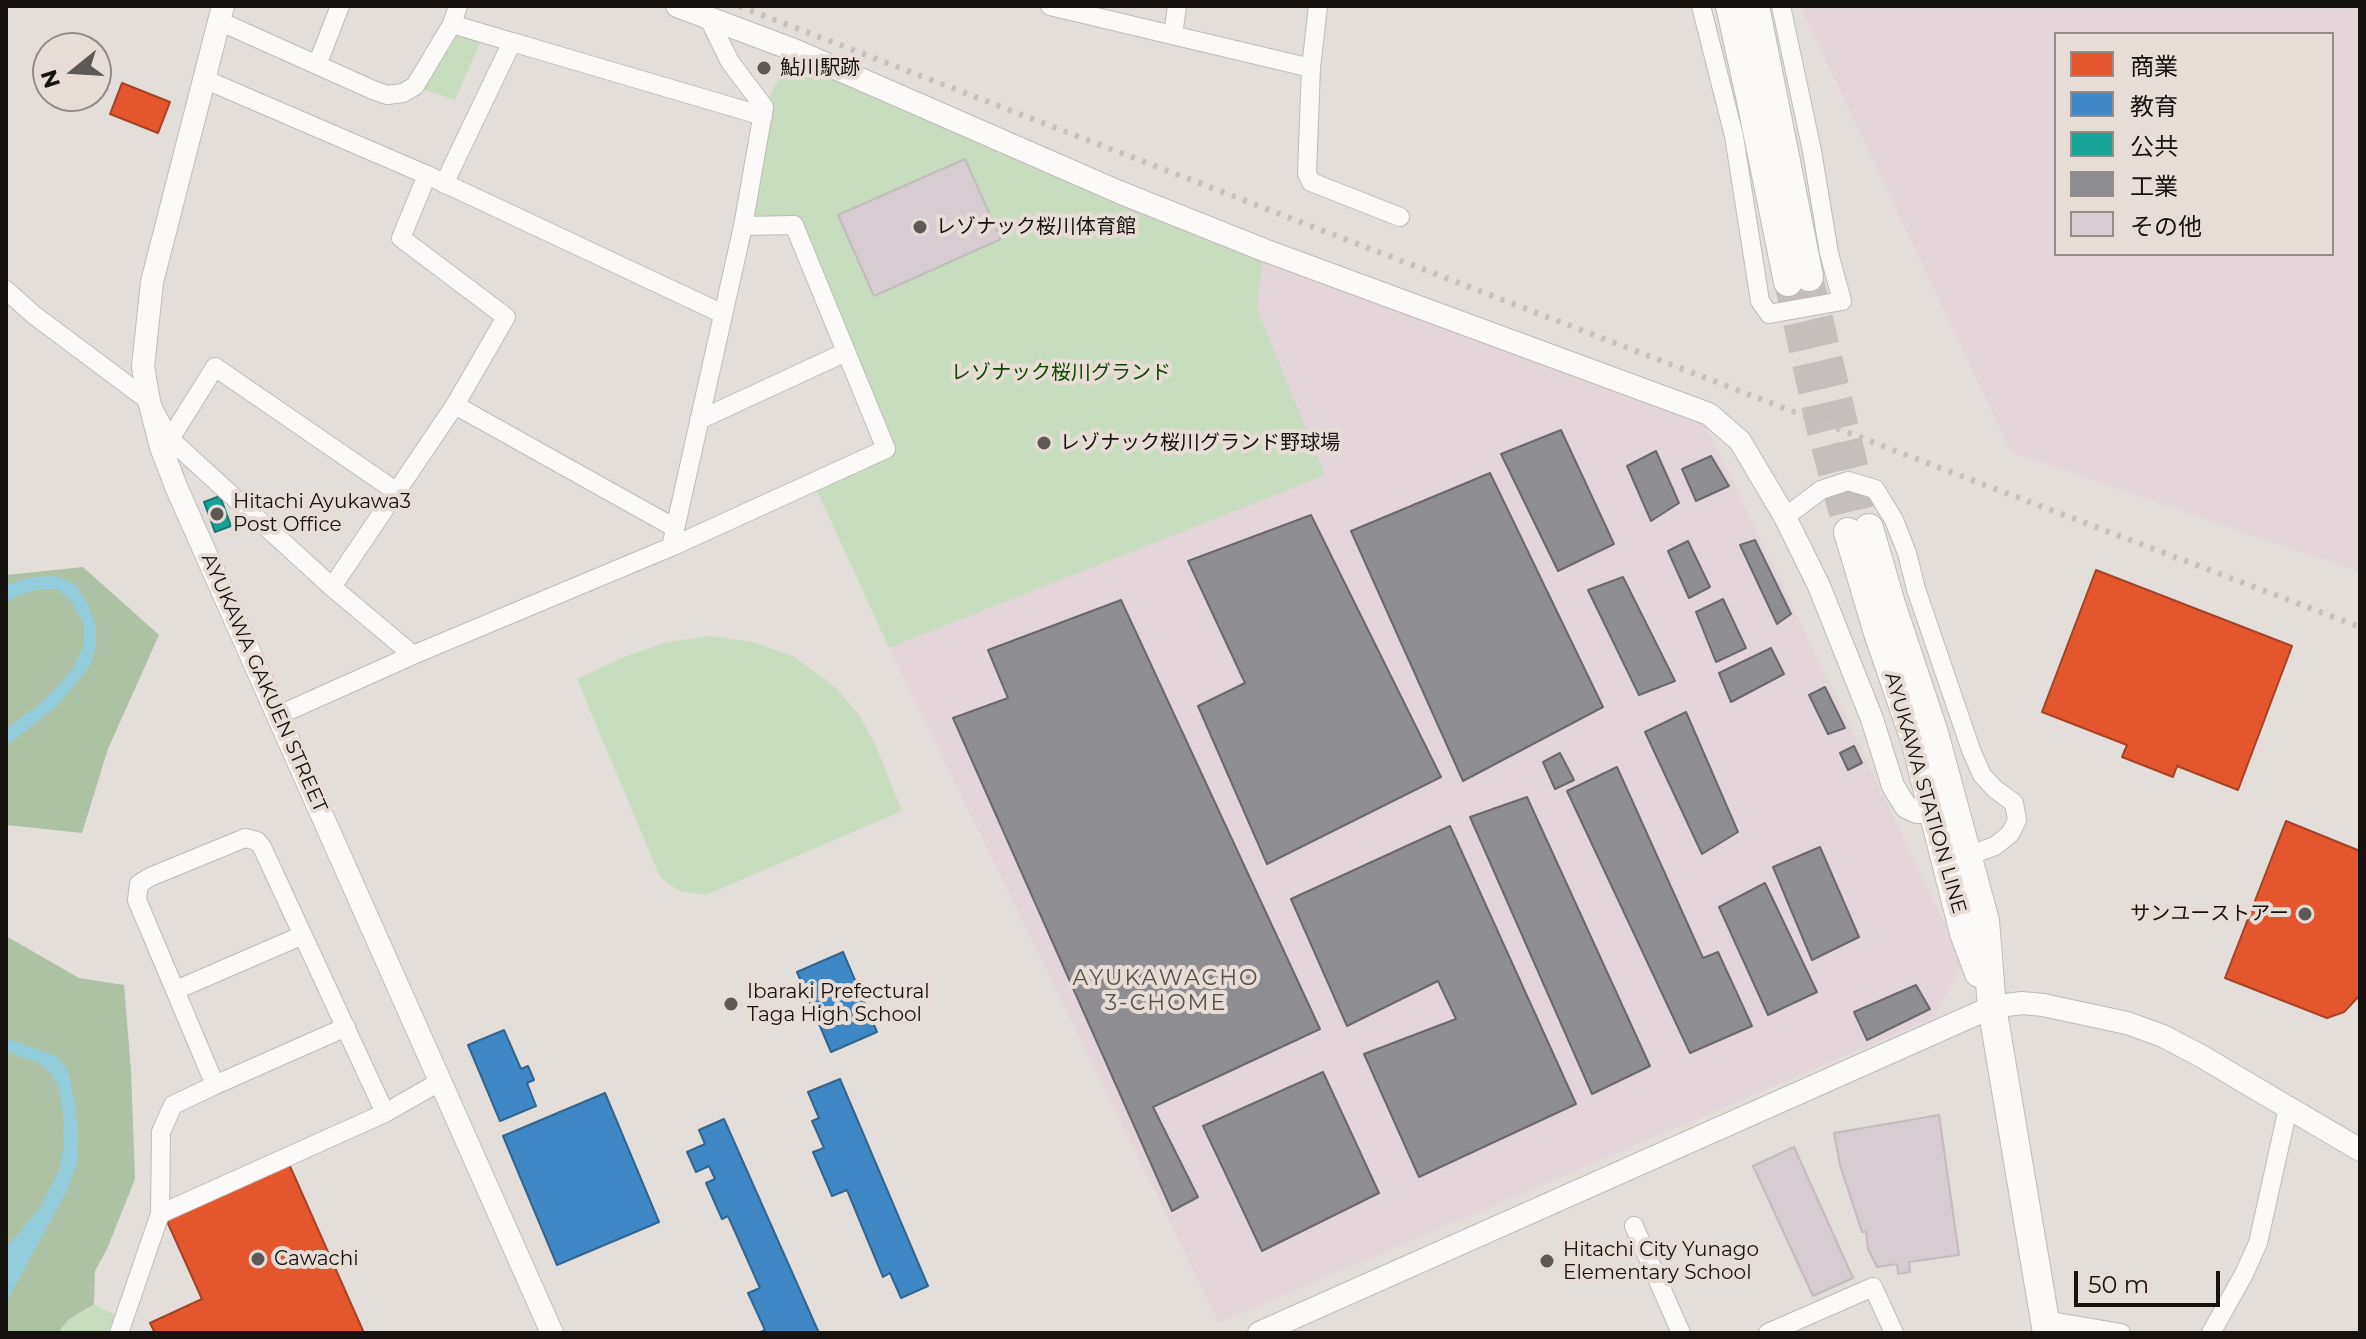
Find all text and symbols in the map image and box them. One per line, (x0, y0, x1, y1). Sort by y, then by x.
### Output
north arrow (32, 32, 112, 112)
legend (2054, 32, 2334, 256)
text: 商業 (2130, 52, 2178, 81)
place label: 鮎川駅跡 (780, 56, 860, 80)
marker: 鮎川駅跡 (755, 59, 773, 77)
text: N (35, 66, 66, 92)
text: 教育 (2130, 92, 2178, 121)
text: 公共 (2130, 132, 2178, 161)
text: 工業 (2130, 172, 2178, 201)
text: その他 (2130, 212, 2202, 241)
place label: レゾナック桜川体育館 (936, 215, 1136, 239)
marker: レゾナック桜川体育館 (911, 218, 929, 236)
park label: レゾナック桜川グランド (951, 361, 1171, 385)
place label: レゾナック桜川グランド野球場 (1060, 431, 1340, 455)
marker: レゾナック桜川グランド野球場 (1035, 434, 1053, 452)
place label: Hitachi Ayukawa3 Post Office (233, 490, 411, 537)
marker: Hitachi Ayukawa3 Post Office (208, 505, 226, 523)
street label: AYUKAWA GAKUEN STREET (196, 550, 332, 816)
street label: AYUKAWA STATION LINE (1879, 670, 1971, 916)
place label: サンユーストアー (2130, 902, 2289, 926)
marker: サンユーストアー (2296, 905, 2314, 923)
district label: AYUKAWACHO 3-CHOME (1072, 966, 1260, 1018)
place label: Ibaraki Prefectural Taga High School (747, 980, 930, 1027)
marker: Ibaraki Prefectural Taga High School (722, 995, 740, 1013)
place label: Hitachi City Yunago Elementary School (1563, 1238, 1759, 1285)
place label: Cawachi (274, 1247, 359, 1271)
marker: Cawachi (249, 1250, 267, 1268)
marker: Hitachi City Yunago Elementary School (1538, 1252, 1556, 1270)
scale bar (2078, 1255, 2224, 1305)
text: 50 m (2088, 1270, 2149, 1299)

